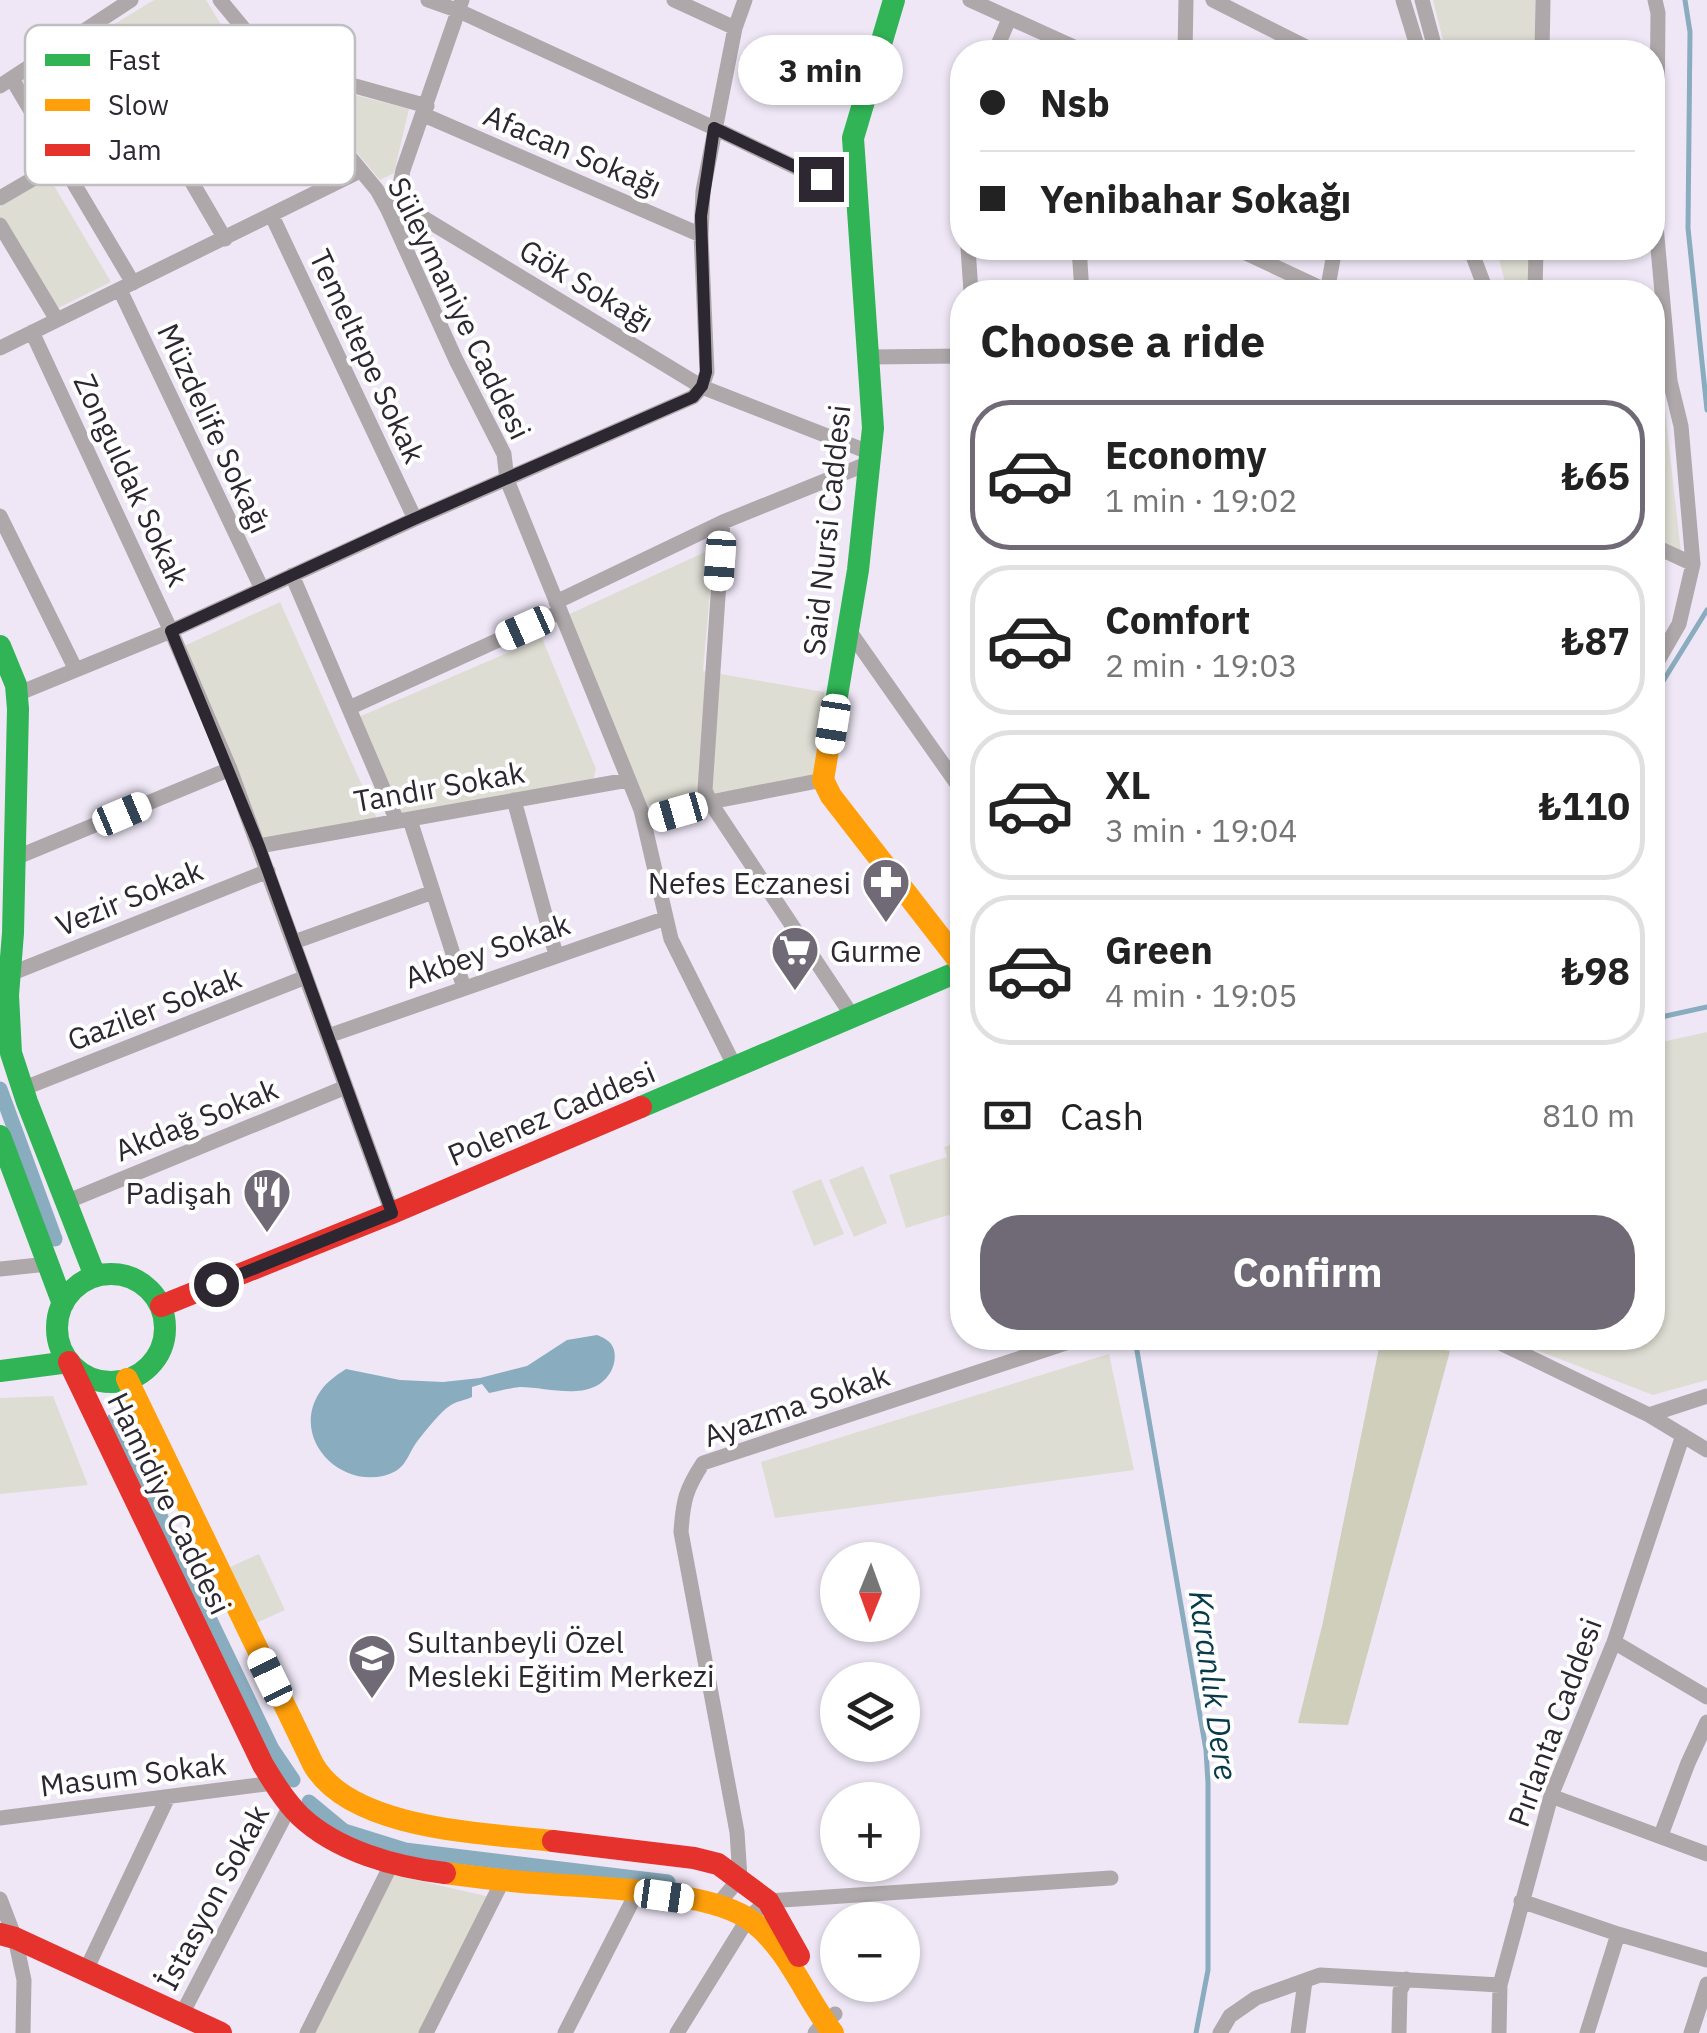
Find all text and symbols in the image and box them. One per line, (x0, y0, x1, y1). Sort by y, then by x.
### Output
legend (25, 25, 355, 185)
callout: 3 min (738, 34, 904, 104)
text: Fast (108, 41, 161, 78)
text: 3 min (779, 49, 862, 91)
text: Nsb (1040, 78, 1110, 127)
text: Slow (108, 86, 169, 123)
street label: Afacan Sokağı (478, 95, 668, 205)
text: Jam (108, 131, 162, 168)
route end (799, 157, 844, 202)
street label: Süleymaniye Caddesi (380, 170, 540, 446)
text: Yenibahar Sokağı (1040, 174, 1352, 223)
street label: Gök Sokağı (513, 230, 661, 340)
street label: Temeltepe Sokak (301, 243, 435, 469)
text: Choose a ride (980, 311, 1265, 369)
street label: Müzdelife Sokağı (149, 317, 281, 539)
street label: Zonguldak Sokak (66, 368, 198, 593)
street label: Said Nursi Caddesi (793, 403, 859, 657)
icon: car (985, 430, 1075, 520)
text: Economy (1105, 430, 1267, 479)
text: ₺65 (1561, 451, 1630, 500)
text: 1 min · 19:02 (1105, 479, 1298, 521)
car (703, 530, 737, 592)
icon: car (985, 595, 1075, 685)
text: Comfort (1105, 595, 1250, 644)
car (491, 602, 559, 654)
text: ₺87 (1561, 616, 1630, 665)
text: 2 min · 19:03 (1105, 644, 1298, 686)
car (813, 692, 853, 756)
street label: Tandır Sokak (351, 752, 528, 820)
icon: car (985, 760, 1075, 850)
text: XL (1105, 760, 1151, 809)
text: ₺110 (1538, 781, 1630, 830)
car (89, 788, 155, 840)
car (645, 789, 711, 835)
text: 3 min · 19:04 (1105, 809, 1298, 851)
street label: Vezir Sokak (50, 850, 208, 944)
pharmacy icon: Nefes Eczanesi (860, 856, 912, 924)
place label: Nefes Eczanesi (648, 863, 851, 902)
street label: Akbey Sokak (399, 903, 575, 997)
supermarket icon: Gurme (769, 924, 821, 992)
icon: car (985, 925, 1075, 1015)
text: Green (1105, 925, 1213, 974)
place label: Gurme (830, 931, 922, 970)
text: ₺98 (1561, 946, 1630, 995)
street label: Gaziler Sokak (62, 957, 246, 1059)
text: 4 min · 19:05 (1105, 974, 1298, 1016)
street label: Polenez Caddesi (441, 1052, 661, 1174)
street label: Akdağ Sokak (109, 1068, 284, 1169)
icon: cash (980, 1088, 1035, 1143)
text: Cash (1060, 1091, 1144, 1140)
text: 810 m (1542, 1094, 1635, 1136)
restaurant icon: Padişah (241, 1166, 293, 1234)
place label: Padişah (126, 1173, 232, 1212)
button: Confirm (980, 1215, 1635, 1330)
route start (194, 1262, 239, 1307)
street label: Ayazma Sokak (698, 1355, 894, 1455)
street label: Hamidiye Caddesi (99, 1386, 241, 1620)
north arrow (820, 1542, 920, 1642)
map controls (820, 1542, 920, 2002)
water label: Karanlık Dere (1180, 1587, 1248, 1783)
street label: Pırlanta Caddesi (1498, 1612, 1610, 1832)
place label: Sultanbeyli Özel Mesleki Eğitim Merkezi (407, 1622, 714, 1695)
school or university icon: Sultanbeyli Özel Mesleki Eğitim Merkezi (346, 1632, 398, 1700)
car (243, 1643, 297, 1711)
button: layers (820, 1662, 920, 1762)
street label: Masum Sokak (38, 1743, 228, 1805)
button: + (820, 1782, 920, 1882)
street label: İstasyon Sokak (147, 1797, 277, 1996)
car (632, 1877, 696, 1915)
button: − (820, 1902, 920, 2002)

